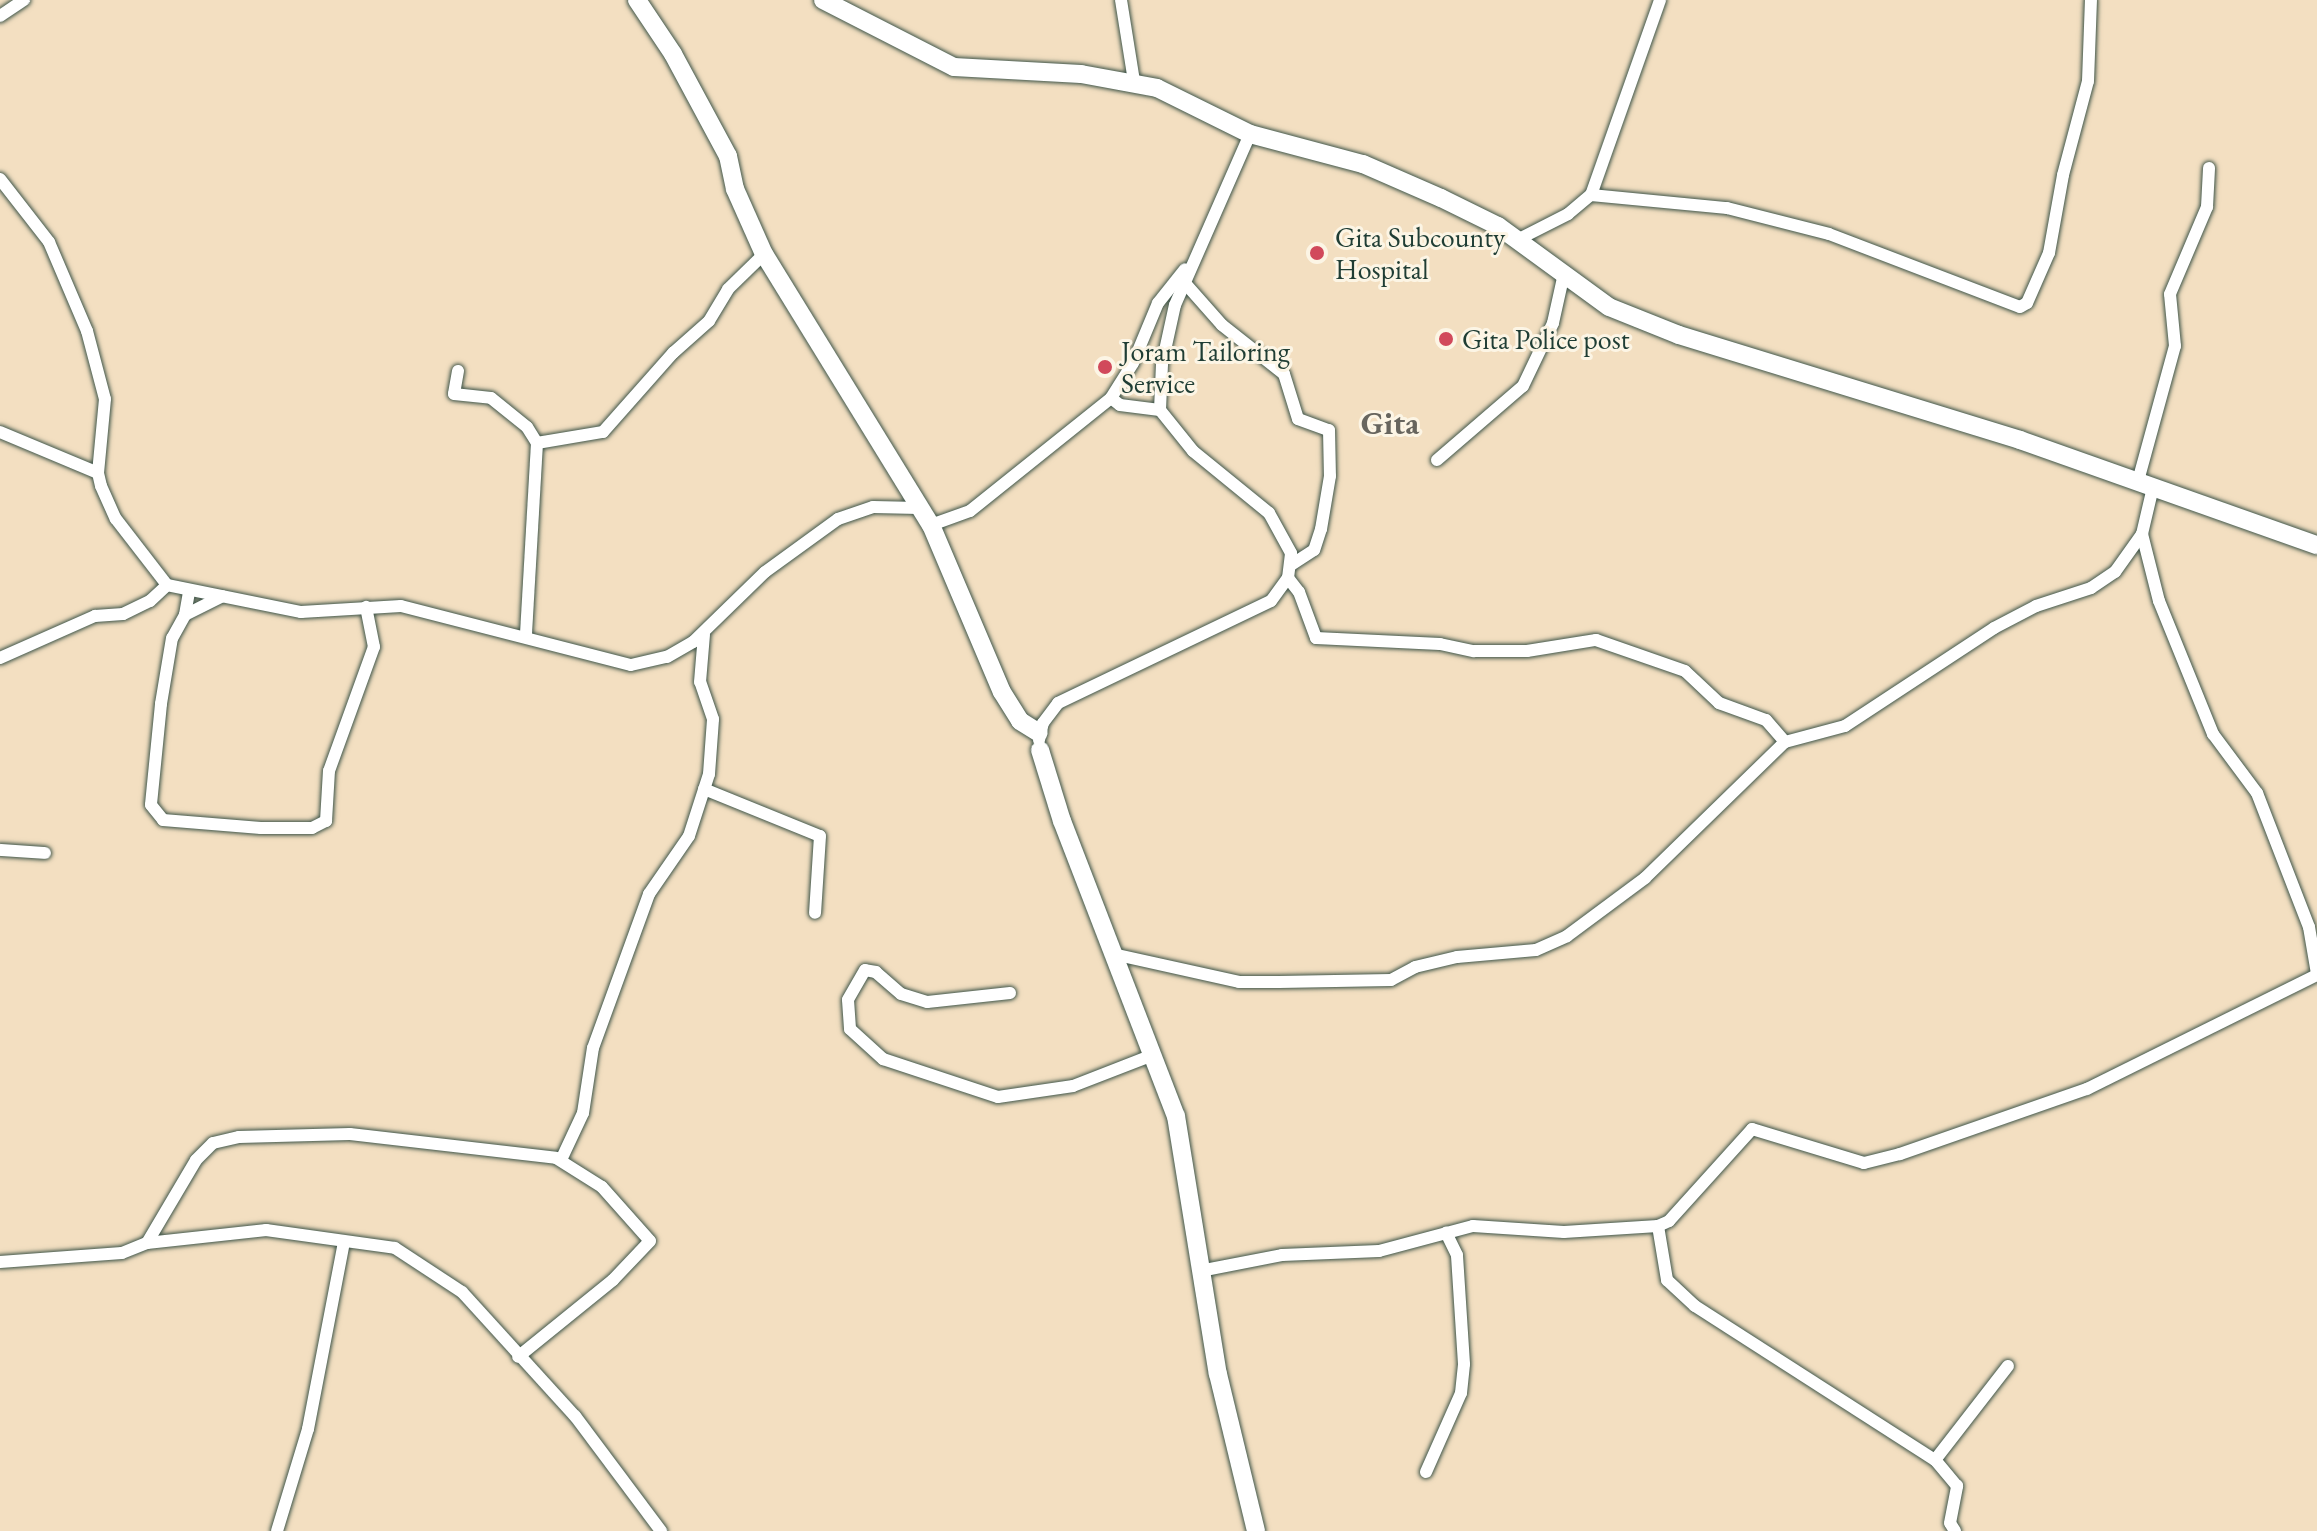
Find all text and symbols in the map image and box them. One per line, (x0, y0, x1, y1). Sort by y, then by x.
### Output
place label: Gita Subcounty Hospital (1335, 220, 1505, 286)
marker: Gita Subcounty Hospital (1306, 242, 1328, 264)
place label: Gita Police post (1462, 322, 1629, 356)
marker: Gita Police post (1437, 330, 1455, 348)
place label: Joram Tailoring Service (1121, 334, 1290, 400)
marker: Joram Tailoring Service (1096, 358, 1114, 376)
district label: Gita (1361, 404, 1419, 442)

